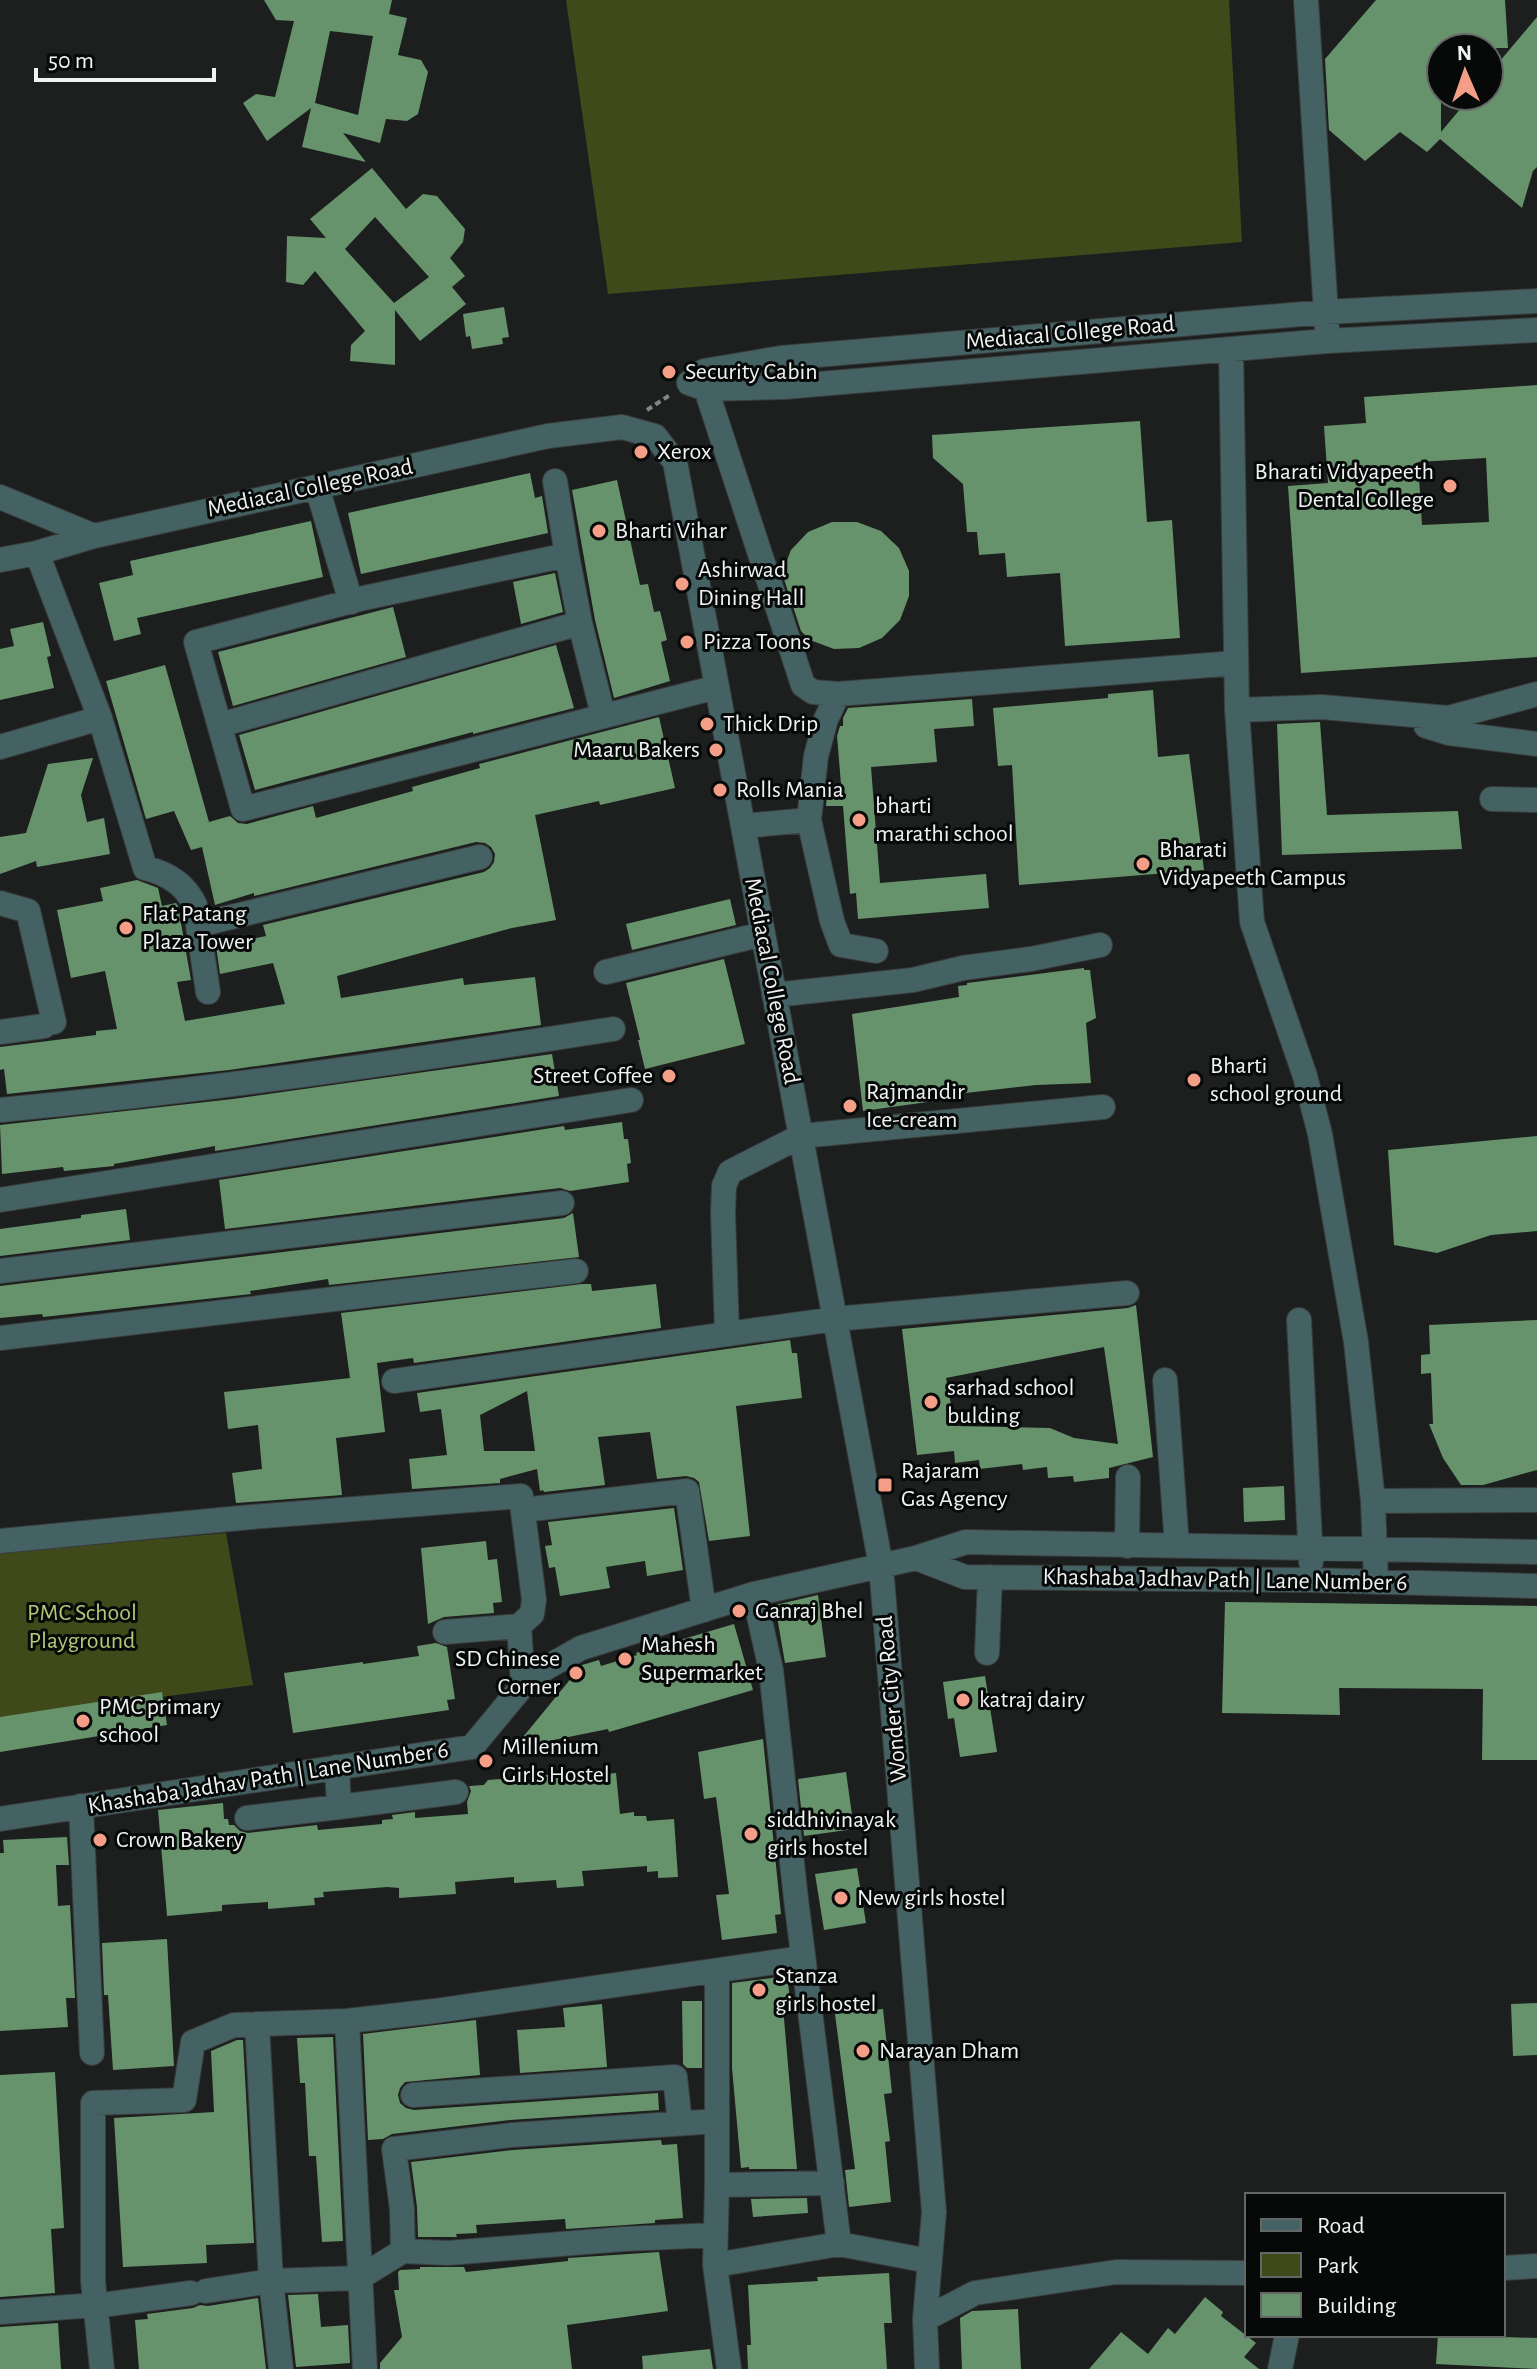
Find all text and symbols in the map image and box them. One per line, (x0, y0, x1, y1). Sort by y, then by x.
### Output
scale bar (36, 32, 214, 82)
north arrow (1425, 32, 1505, 112)
text: N (1456, 42, 1472, 64)
text: 50 m (48, 49, 94, 73)
street label: Mediacal College Road (964, 312, 1176, 354)
place label: Security Cabin (685, 360, 818, 384)
marker: Security Cabin (660, 363, 678, 381)
place label: Xerox (657, 440, 712, 464)
marker: Xerox (632, 443, 650, 461)
street label: Mediacal College Road (205, 454, 415, 522)
place label: Bharati Vidyapeeth Dental College (1255, 460, 1434, 512)
marker: Bharati Vidyapeeth Dental College (1441, 477, 1459, 495)
place label: Bharti Vihar (615, 519, 727, 543)
marker: Bharti Vihar (590, 522, 608, 540)
place label: Ashirwad Dining Hall (698, 558, 804, 610)
marker: Ashirwad Dining Hall (673, 575, 691, 593)
place label: Pizza Toons (703, 630, 811, 654)
marker: Pizza Toons (678, 633, 696, 651)
place label: Thick Drip (723, 712, 818, 736)
marker: Thick Drip (698, 715, 716, 733)
place label: Maaru Bakers (573, 738, 700, 762)
marker: Maaru Bakers (707, 741, 725, 759)
place label: Rolls Mania (736, 778, 844, 802)
marker: Rolls Mania (711, 781, 729, 799)
place label: bharti marathi school (875, 794, 1014, 846)
marker: bharti marathi school (850, 811, 868, 829)
place label: Bharati Vidyapeeth Campus (1159, 838, 1346, 890)
marker: Bharati Vidyapeeth Campus (1134, 855, 1152, 873)
street label: Mediacal College Road (740, 876, 804, 1086)
place label: Flat Patang Plaza Tower (142, 902, 253, 954)
marker: Flat Patang Plaza Tower (117, 919, 135, 937)
place label: Bharti school ground (1210, 1054, 1342, 1106)
place label: Street Coffee (533, 1064, 653, 1088)
marker: Street Coffee (660, 1067, 678, 1085)
marker: Bharti school ground (1185, 1071, 1203, 1089)
place label: Rajmandir Ice-cream (866, 1080, 965, 1132)
marker: Rajmandir Ice-cream (841, 1097, 859, 1115)
place label: sarhad school bulding (947, 1376, 1075, 1428)
marker: sarhad school bulding (922, 1393, 940, 1411)
place label: Rajaram Gas Agency (901, 1459, 1008, 1511)
marker: Rajaram Gas Agency (876, 1476, 894, 1494)
street label: Khashaba Jadhav Path | Lane Number 6 (1042, 1565, 1408, 1596)
place label: Ganraj Bhel (755, 1599, 863, 1623)
park label: PMC School Playground (27, 1601, 137, 1653)
marker: Ganraj Bhel (730, 1602, 748, 1620)
street label: Wonder City Road (873, 1615, 911, 1783)
place label: Mahesh Supermarket (641, 1633, 763, 1685)
place label: SD Chinese Corner (455, 1647, 560, 1699)
marker: Mahesh Supermarket (616, 1650, 634, 1668)
marker: SD Chinese Corner (567, 1664, 585, 1682)
place label: katraj dairy (979, 1688, 1085, 1712)
marker: katraj dairy (954, 1691, 972, 1709)
place label: PMC primary school (99, 1695, 221, 1747)
marker: PMC primary school (74, 1712, 92, 1730)
place label: Millenium Girls Hostel (502, 1735, 610, 1787)
street label: Khashaba Jadhav Path | Lane Number 6 (86, 1738, 450, 1819)
marker: Millenium Girls Hostel (477, 1752, 495, 1770)
place label: siddhivinayak girls hostel (767, 1808, 896, 1860)
marker: siddhivinayak girls hostel (742, 1825, 760, 1843)
place label: Crown Bakery (116, 1828, 244, 1852)
marker: Crown Bakery (91, 1831, 109, 1849)
place label: New girls hostel (857, 1886, 1006, 1910)
marker: New girls hostel (832, 1889, 850, 1907)
place label: Stanza girls hostel (775, 1964, 877, 2016)
marker: Stanza girls hostel (750, 1981, 768, 1999)
place label: Narayan Dham (879, 2039, 1019, 2063)
marker: Narayan Dham (854, 2042, 872, 2060)
legend (1245, 2193, 1505, 2337)
text: Road (1317, 2214, 1365, 2238)
text: Park (1317, 2254, 1358, 2278)
text: Building (1317, 2294, 1396, 2318)

